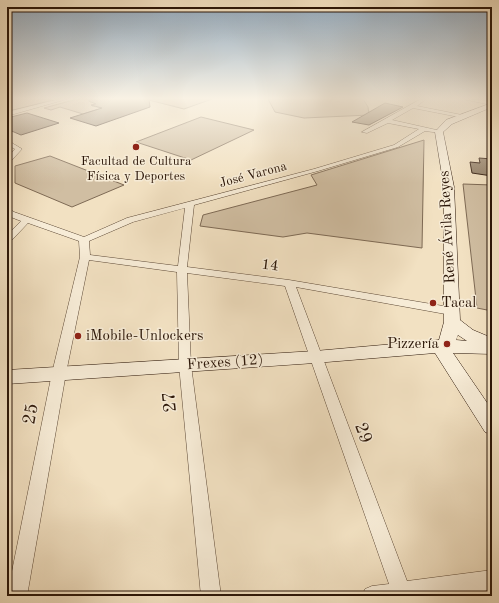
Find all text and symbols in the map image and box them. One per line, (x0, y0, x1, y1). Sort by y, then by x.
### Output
marker: Facultad de Cultura Física y Deportes (131, 142, 141, 152)
place label: Facultad de Cultura Física y Deportes (81, 155, 192, 183)
street label: José Varona (218, 160, 289, 190)
street label: René Ávila Reyes (435, 170, 458, 284)
street label: 14 (260, 257, 280, 275)
place label: Tacal (441, 296, 476, 311)
marker: Tacal (428, 298, 438, 308)
place label: iMobile-Unlockers (86, 329, 203, 344)
marker: iMobile-Unlockers (73, 331, 83, 341)
place label: Pizzería (387, 337, 440, 352)
marker: Pizzería (442, 339, 452, 349)
street label: Frexes (12) (186, 353, 264, 373)
street label: 27 (160, 391, 180, 413)
street label: 25 (20, 402, 42, 426)
street label: 29 (351, 420, 375, 446)

